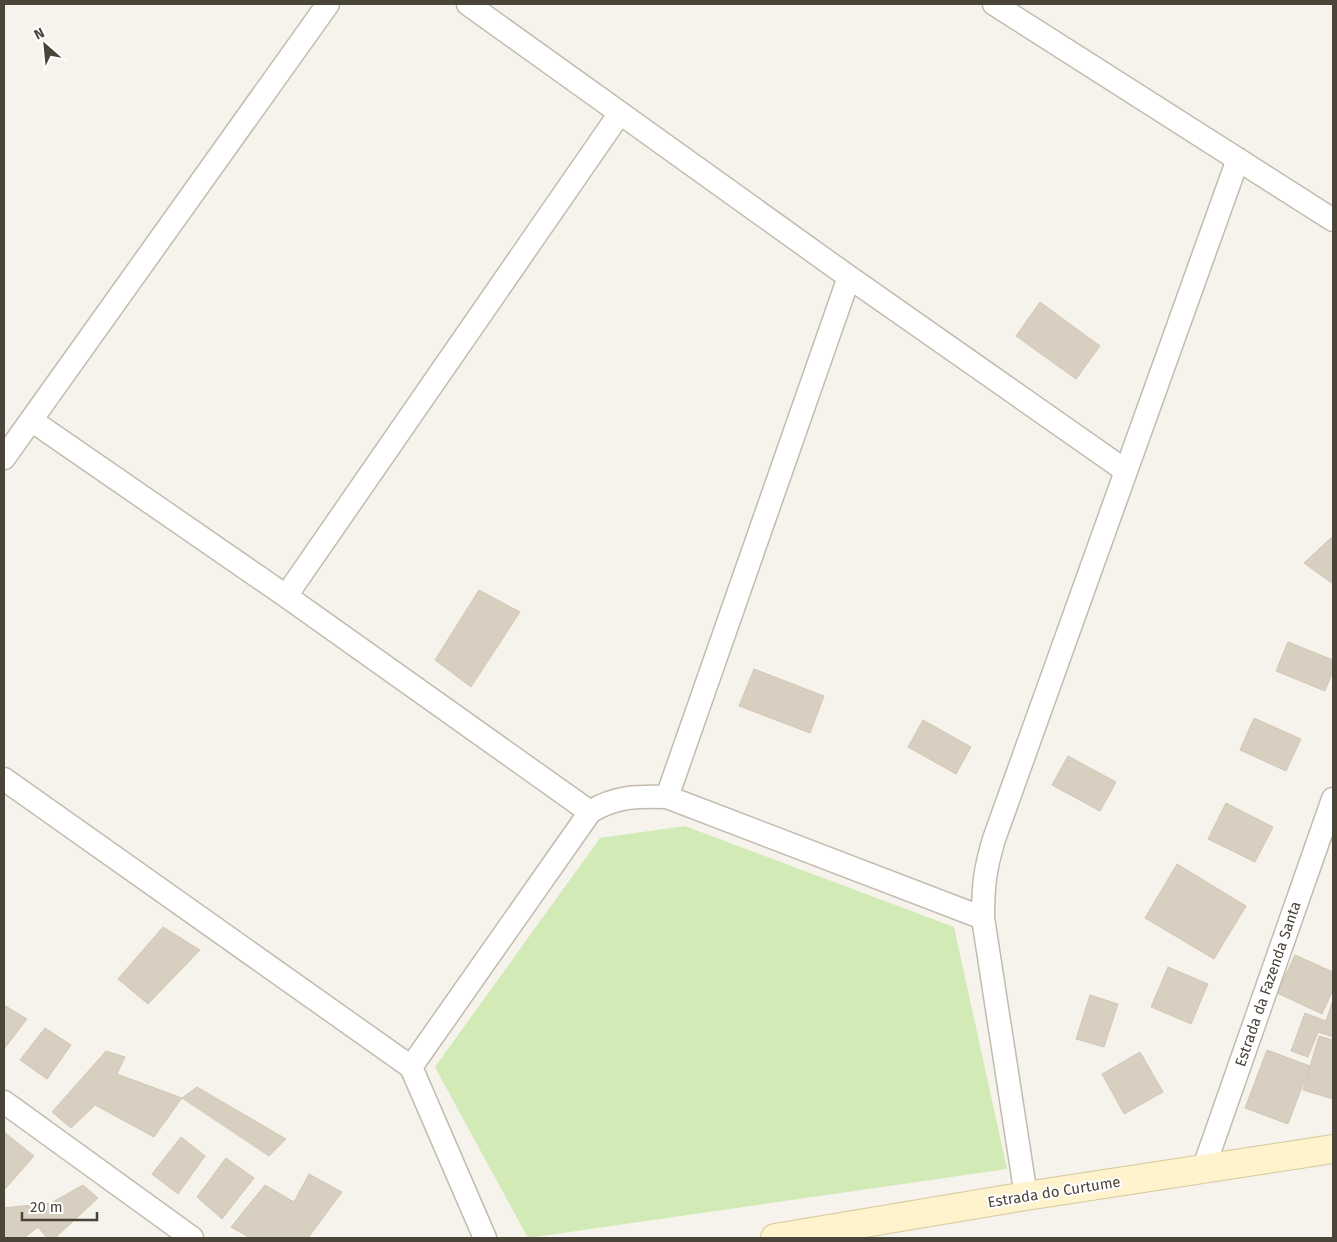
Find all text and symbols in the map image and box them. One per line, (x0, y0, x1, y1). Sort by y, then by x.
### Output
north arrow (20, 20, 70, 70)
text: N (31, 24, 47, 44)
street label: Estrada da Fazenda Santa (1231, 899, 1305, 1069)
street label: Estrada do Curtume (986, 1173, 1122, 1211)
scale bar (22, 1190, 98, 1222)
text: 20 m (30, 1198, 63, 1216)

